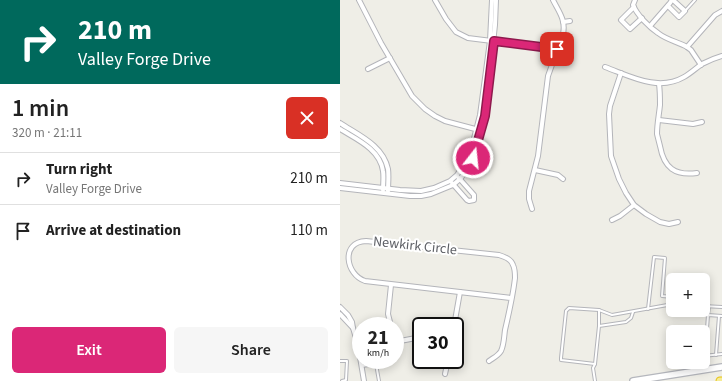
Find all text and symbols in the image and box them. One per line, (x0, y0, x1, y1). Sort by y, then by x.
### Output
text: 210 m (78, 10, 152, 50)
icon: right (12, 16, 64, 68)
pin (540, 32, 574, 66)
icon: arrive (546, 38, 568, 60)
text: Valley Forge Drive (78, 47, 211, 72)
text: 1 min (12, 91, 69, 126)
button: close (286, 97, 328, 139)
text: 320 m · 21:11 (12, 124, 82, 142)
position arrow (452, 137, 494, 179)
text: Turn right (46, 159, 112, 180)
icon: right (12, 168, 34, 190)
text: 210 m (290, 168, 328, 189)
text: Valley Forge Drive (46, 180, 142, 198)
icon: arrive (12, 220, 34, 242)
text: Arrive at destination (46, 220, 181, 241)
text: 110 m (290, 220, 328, 241)
street label: Newkirk Circle (372, 232, 458, 260)
map controls (666, 273, 710, 369)
button: + (666, 273, 710, 317)
speed limit sign: 30 (412, 317, 464, 369)
text: 21 (367, 324, 389, 352)
button: − (666, 325, 710, 369)
button: Exit (12, 327, 166, 373)
button: Share (174, 327, 328, 373)
text: km/h (367, 346, 389, 360)

